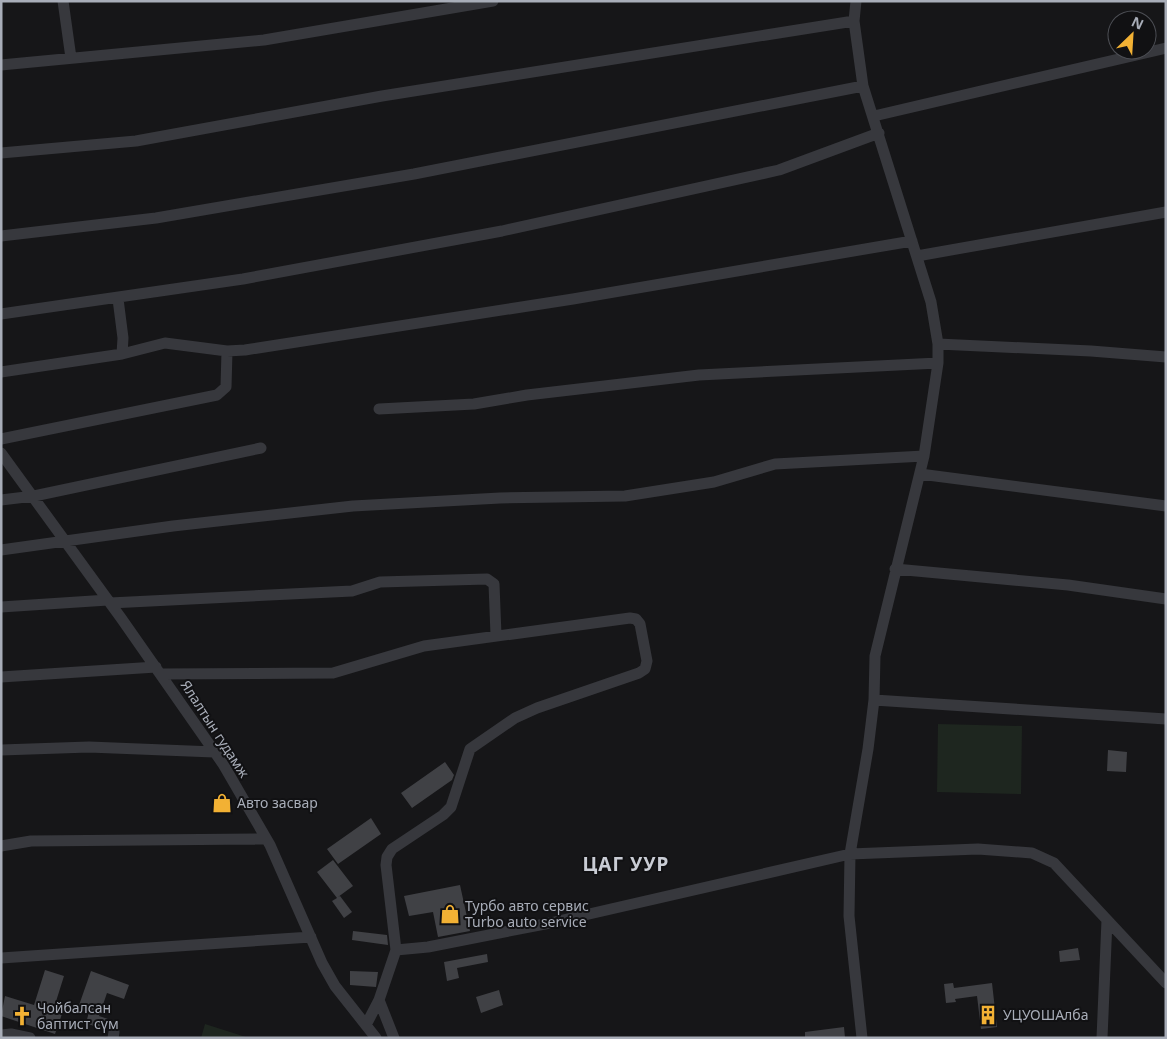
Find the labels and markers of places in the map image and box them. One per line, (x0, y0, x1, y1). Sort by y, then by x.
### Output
shop icon: Авто засвар (211, 792, 233, 814)
place label: Авто засвар (237, 793, 318, 812)
place label: Турбо авто сервис Turbo auto service (465, 896, 589, 931)
shop icon: Турбо авто сервис Turbo auto service (439, 903, 461, 925)
place label: Чойбалсан баптист сүм (37, 998, 119, 1033)
building icon: УЦУОШАлба (977, 1004, 999, 1026)
church icon: Чойбалсан баптист сүм (11, 1005, 33, 1027)
place label: УЦУОШАлба (1003, 1005, 1088, 1024)

